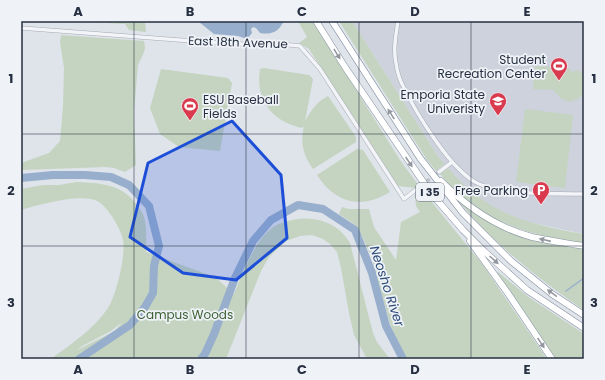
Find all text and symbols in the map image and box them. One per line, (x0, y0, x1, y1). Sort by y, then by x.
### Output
text: A (73, 2, 83, 21)
text: B (186, 2, 195, 21)
text: C (297, 2, 307, 21)
text: D (410, 2, 420, 21)
text: E (523, 2, 531, 21)
street label: East 18th Avenue (188, 32, 288, 52)
one-way arrow (333, 48, 340, 60)
place label: Student Recreation Center (437, 51, 547, 82)
sports icon: Student Recreation Center (549, 56, 569, 81)
text: 1 (9, 69, 13, 88)
text: 1 (592, 69, 596, 88)
place label: Emporia State Univeristy (401, 86, 485, 117)
place label: ESU Baseball Fields (203, 91, 279, 122)
school or university icon: Emporia State Univeristy (488, 91, 508, 116)
sports icon: ESU Baseball Fields (180, 96, 200, 121)
one-way arrow (388, 108, 395, 120)
one-way arrow (406, 156, 413, 168)
parking icon: Free Parking (531, 180, 551, 205)
text: 2 (7, 181, 15, 200)
text: 2 (590, 181, 598, 200)
place label: Free Parking (455, 182, 528, 199)
road number: I 35 (416, 183, 444, 201)
one-way arrow (539, 236, 552, 242)
water label: Neosho River (365, 243, 409, 330)
one-way arrow (488, 256, 499, 265)
one-way arrow (546, 289, 557, 297)
text: 3 (7, 293, 15, 312)
text: 3 (590, 293, 598, 312)
park label: Campus Woods (137, 306, 233, 323)
one-way arrow (537, 337, 545, 348)
text: A (73, 360, 83, 379)
text: B (186, 360, 195, 379)
text: C (297, 360, 307, 379)
text: D (410, 360, 420, 379)
text: E (523, 360, 531, 379)

